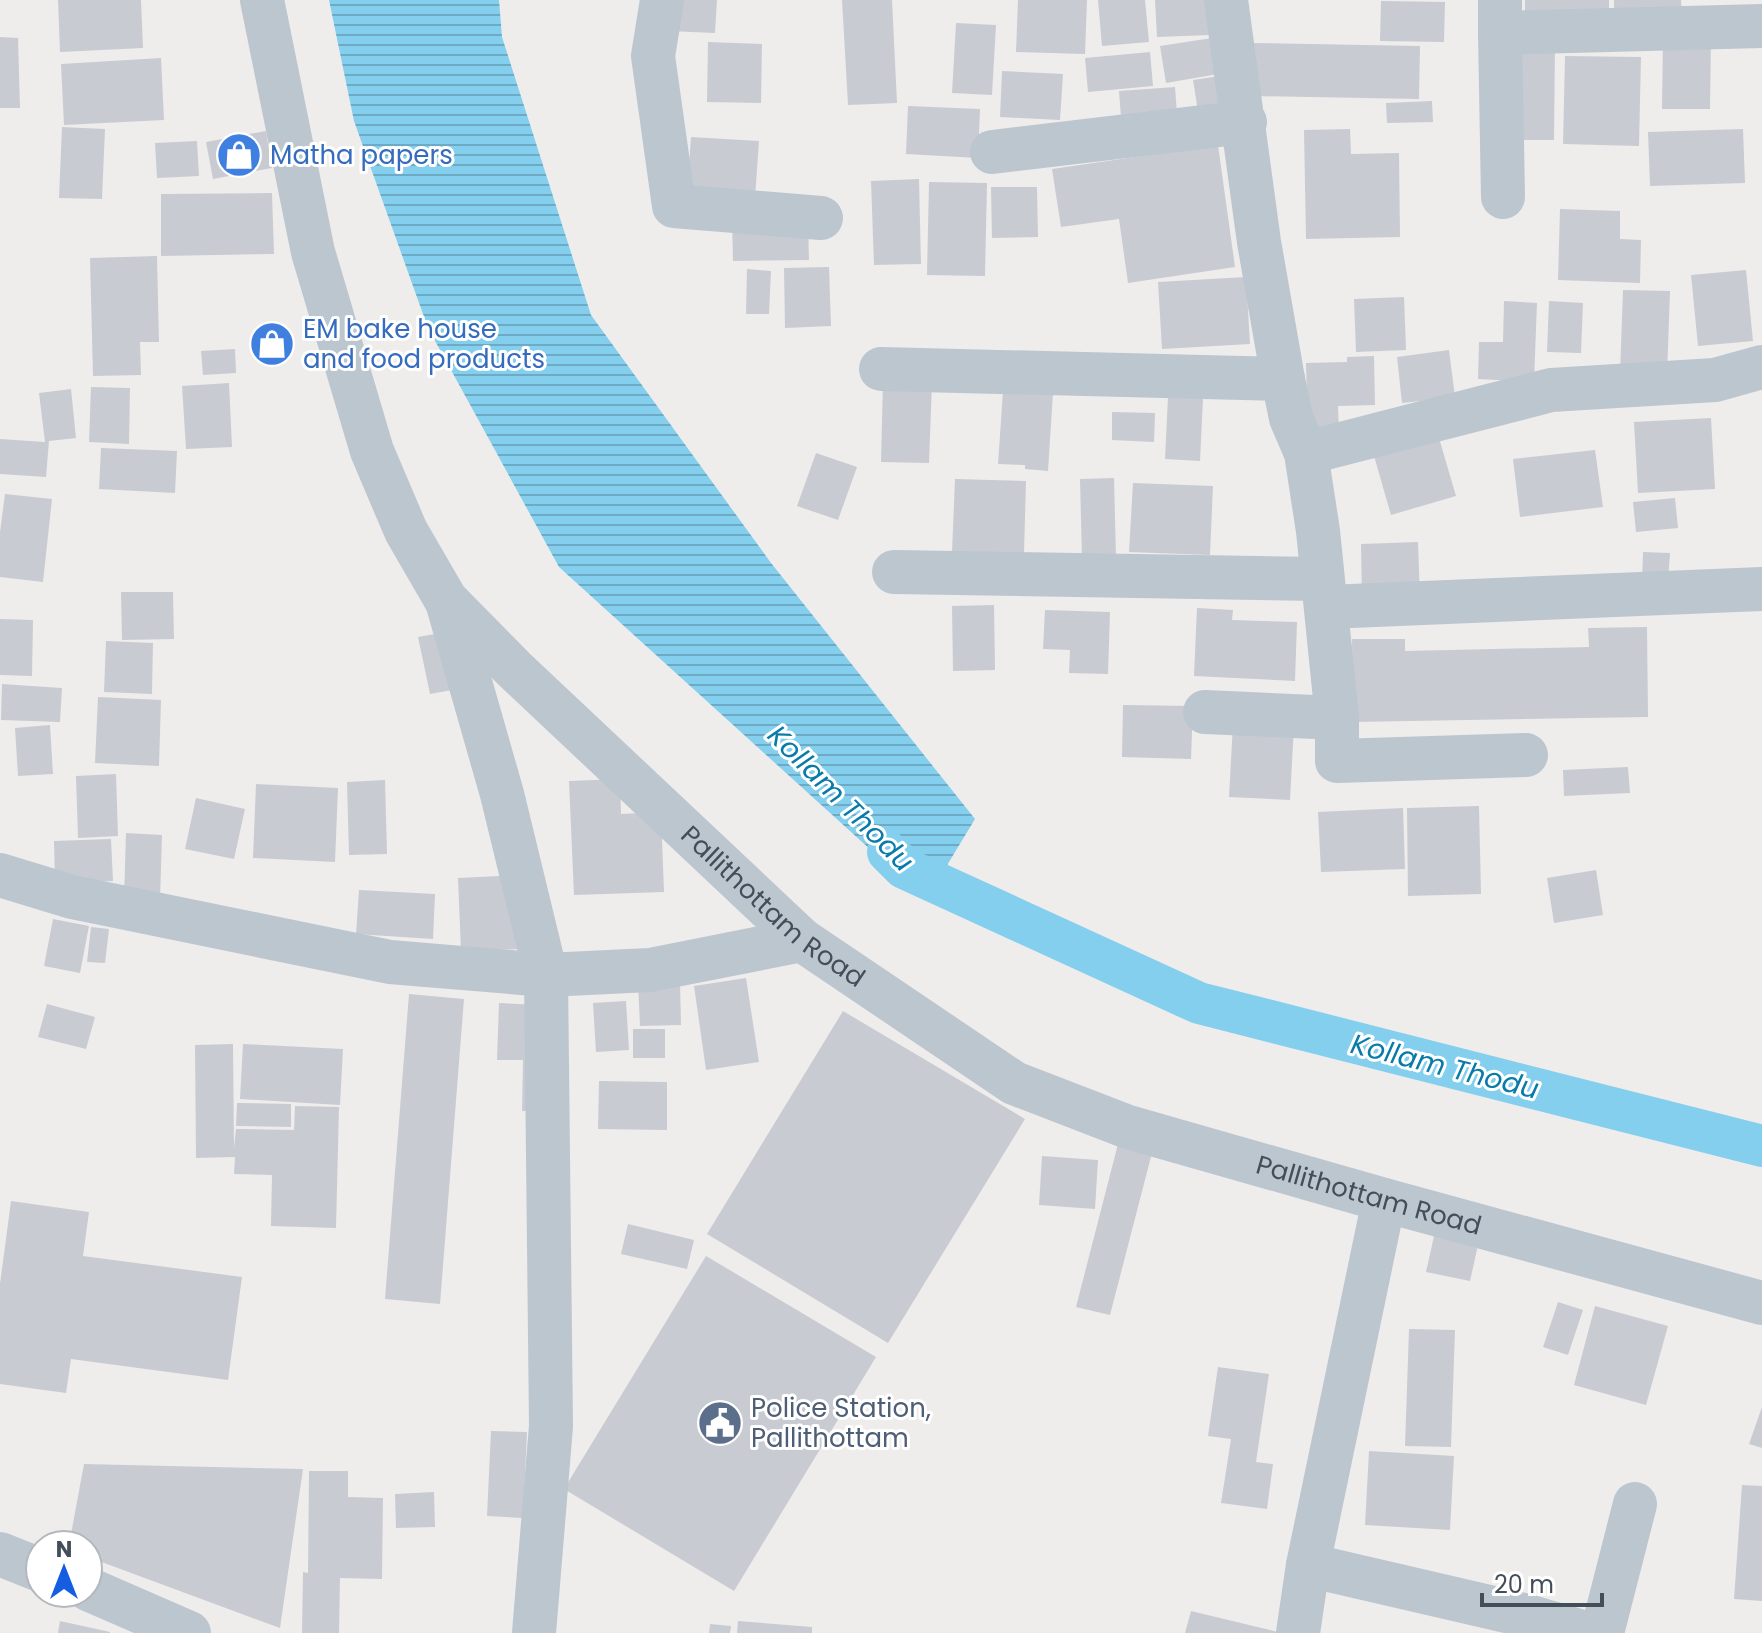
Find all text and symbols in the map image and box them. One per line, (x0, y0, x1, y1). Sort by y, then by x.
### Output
shop icon: Matha papers (215, 131, 263, 179)
place label: Matha papers (270, 137, 453, 173)
place label: EM bake house and food products (303, 311, 545, 377)
shop icon: EM bake house and food products (248, 320, 296, 368)
water label: Kollam Thodu (759, 717, 923, 880)
street label: Pallithottam Road (673, 817, 872, 995)
water label: Kollam Thodu (1347, 1024, 1543, 1109)
street label: Pallithottam Road (1252, 1146, 1486, 1244)
place label: Police Station, Pallithottam (751, 1390, 931, 1456)
public building icon: Police Station, Pallithottam (696, 1399, 744, 1447)
north arrow (24, 1529, 104, 1609)
text: N (56, 1534, 72, 1565)
scale bar (1482, 1557, 1602, 1607)
text: 20 m (1494, 1568, 1554, 1601)

